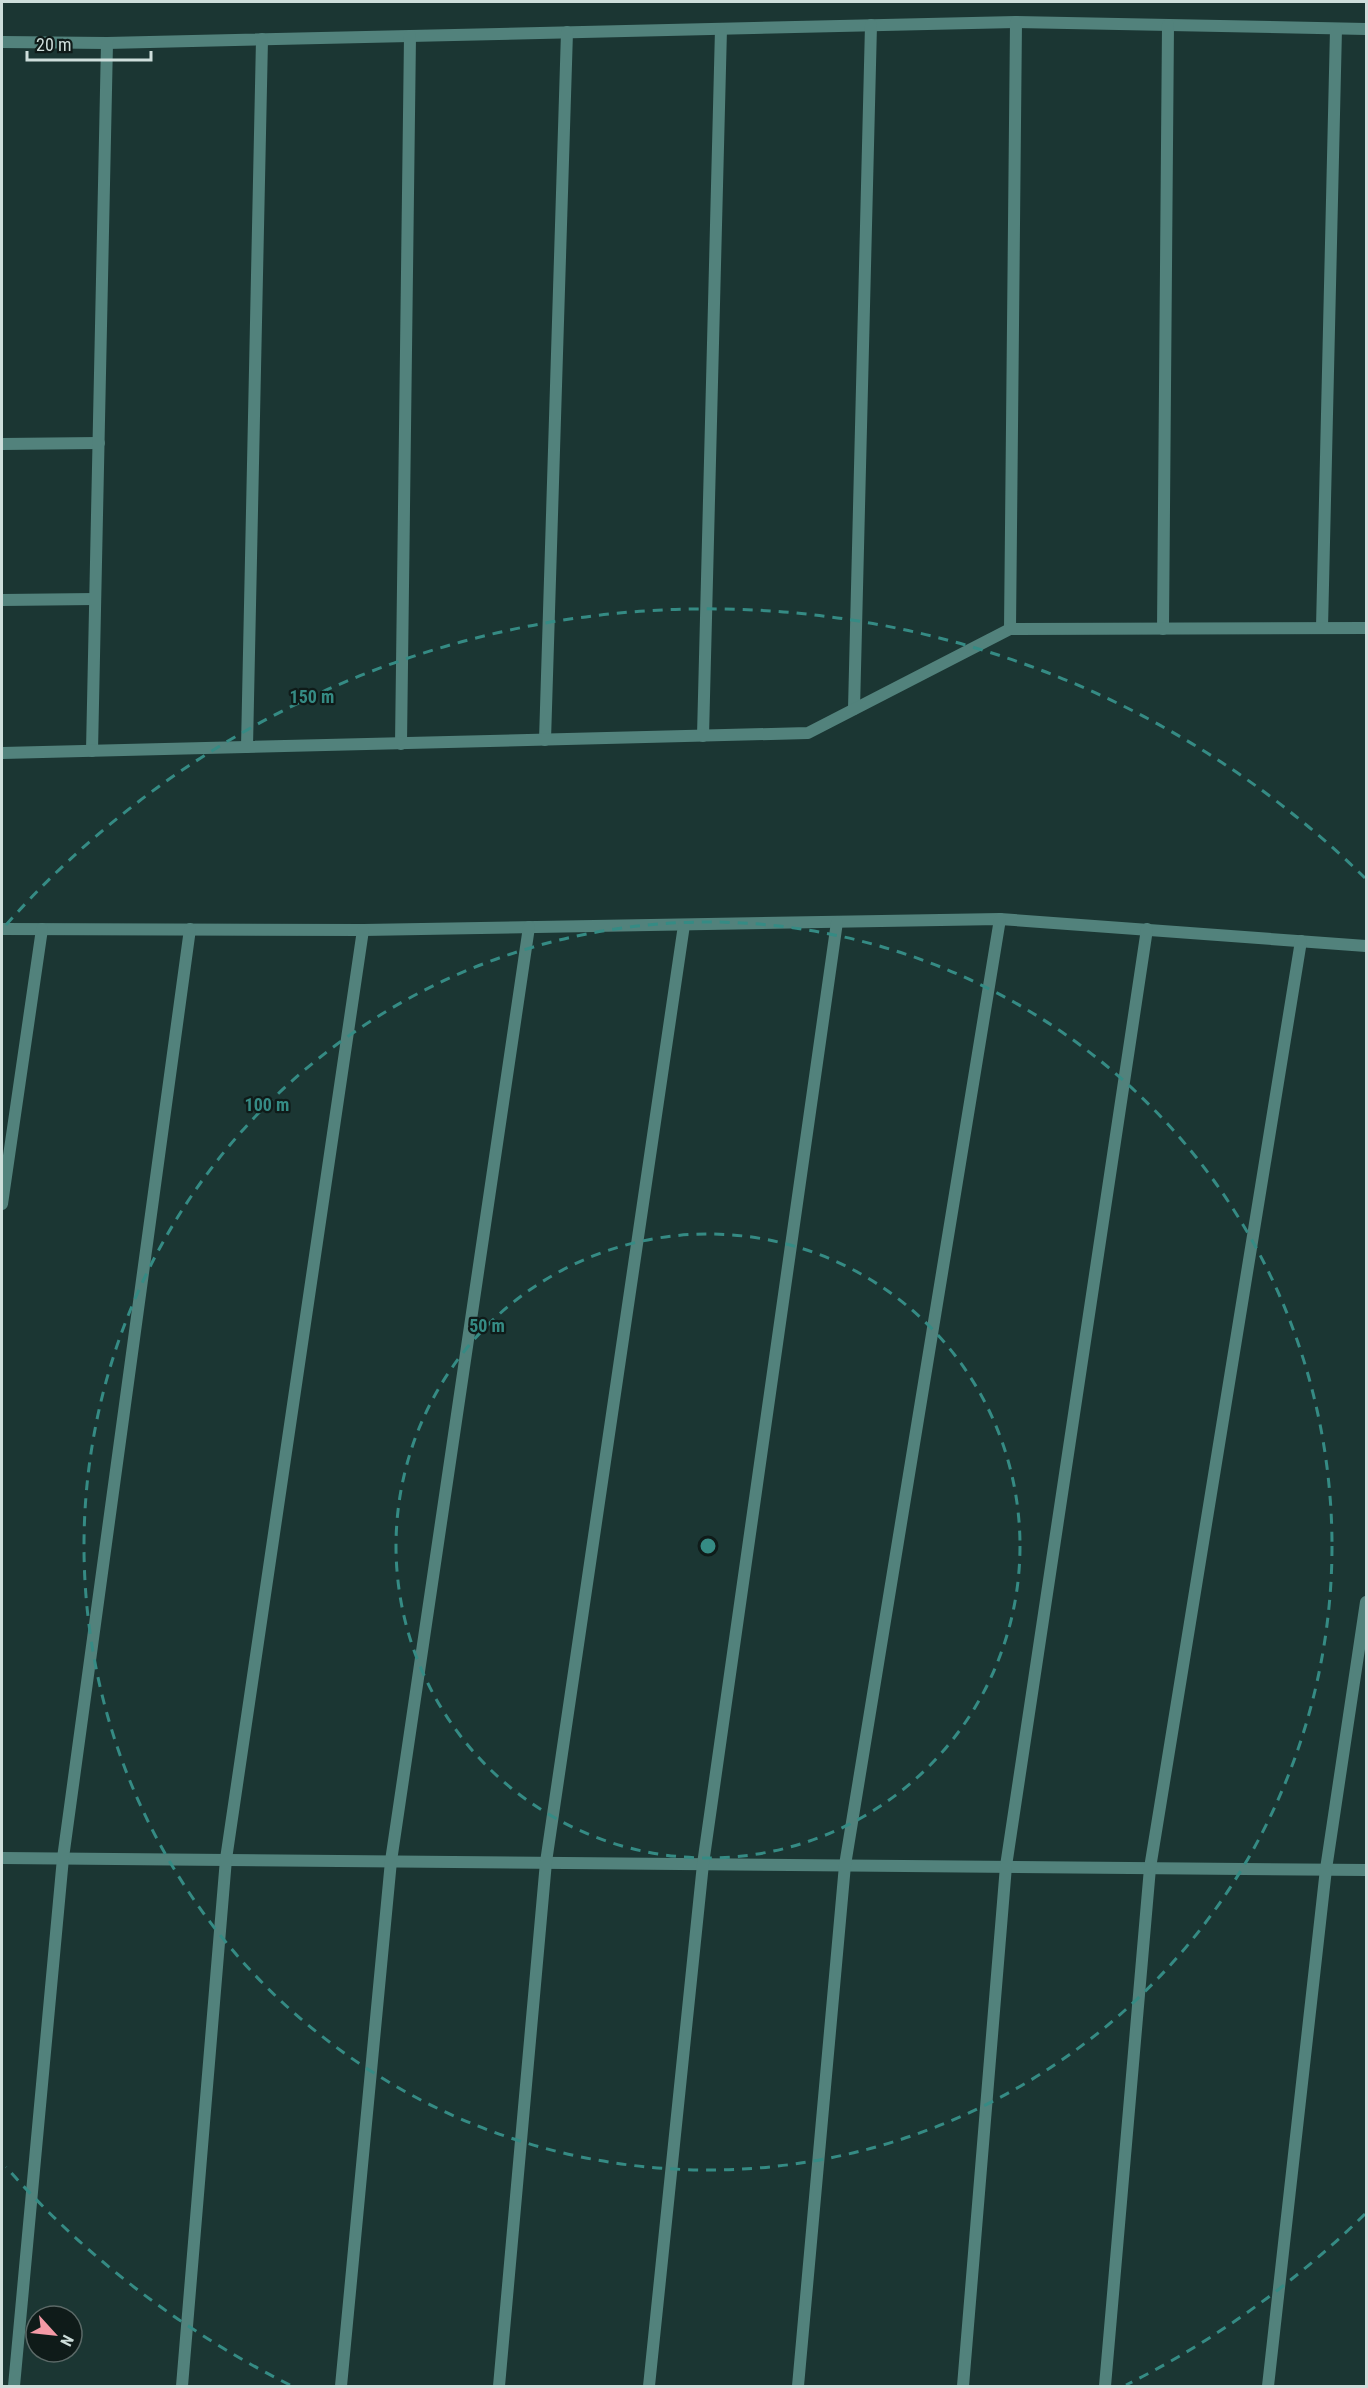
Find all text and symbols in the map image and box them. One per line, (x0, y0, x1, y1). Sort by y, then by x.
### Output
scale bar (27, 24, 152, 62)
text: 20 m (36, 34, 71, 55)
text: 150 m (290, 686, 334, 707)
text: 100 m (245, 1094, 289, 1115)
text: 50 m (469, 1315, 505, 1336)
centre of rings (698, 1536, 718, 1556)
north arrow (24, 2304, 84, 2364)
text: N (56, 2332, 78, 2349)

